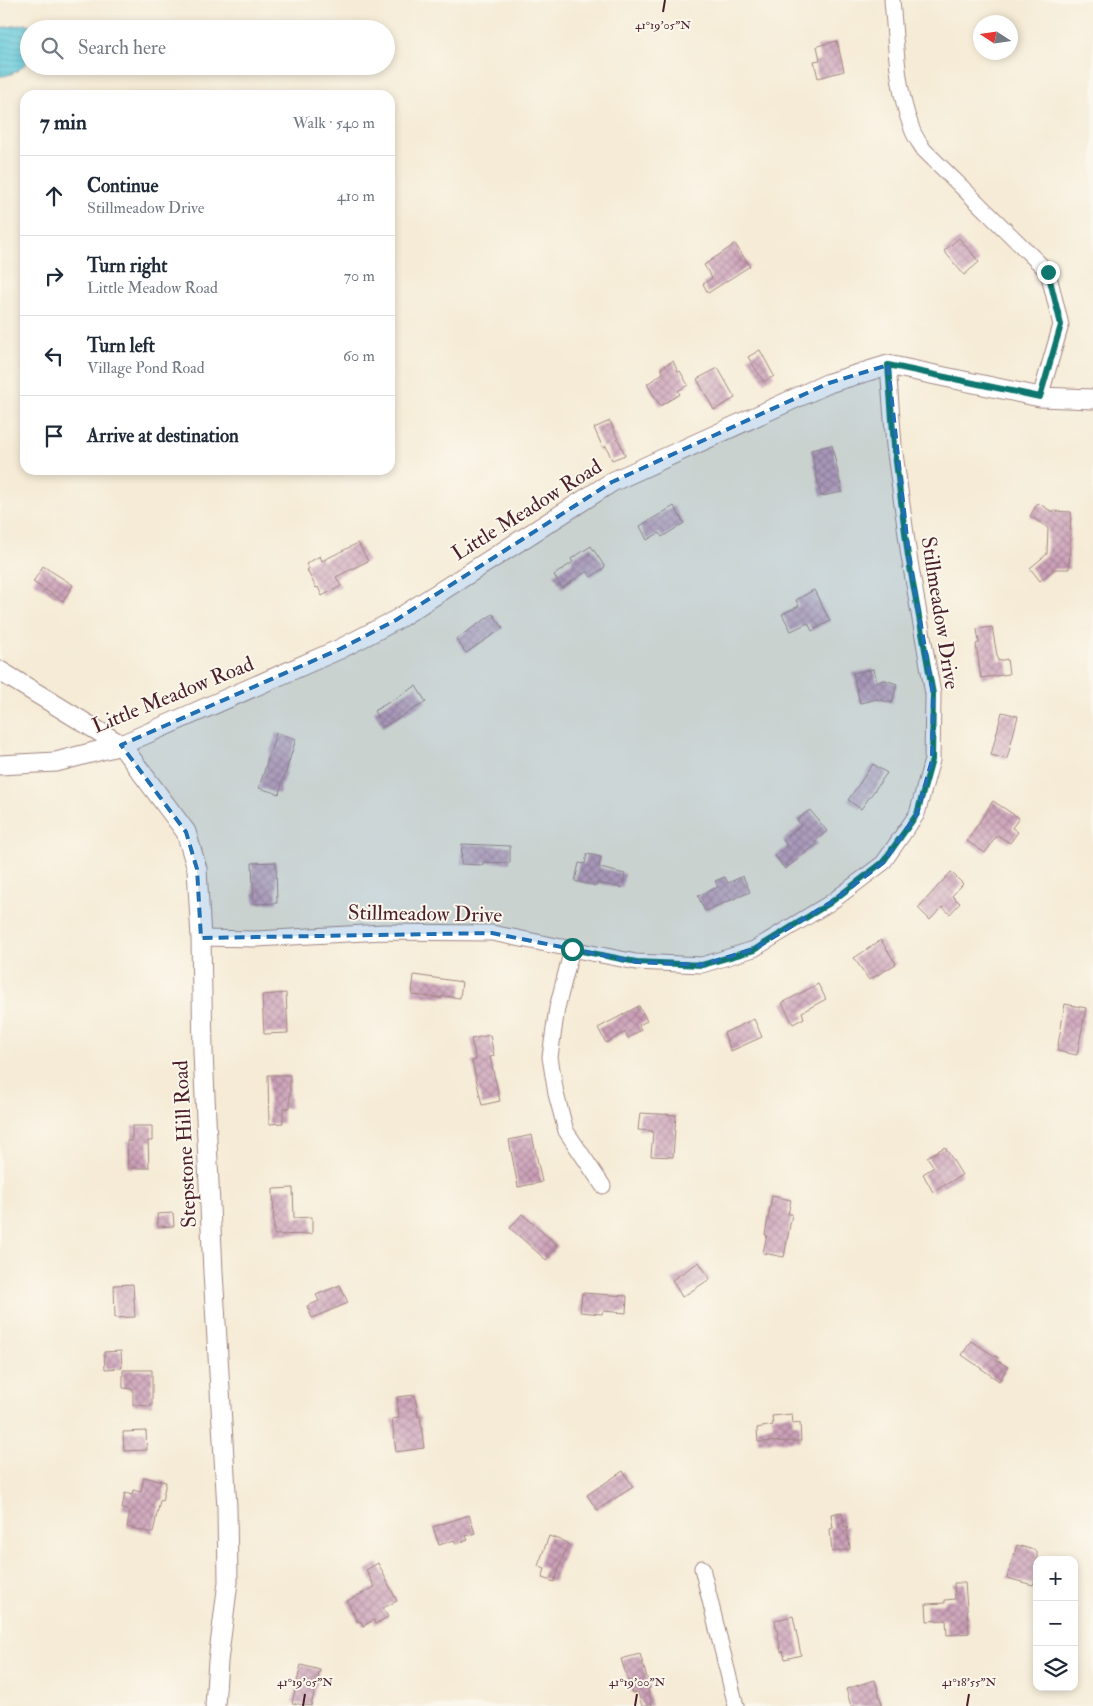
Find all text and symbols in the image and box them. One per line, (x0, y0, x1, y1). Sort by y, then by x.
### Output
north arrow (973, 15, 1018, 60)
text: 41°19'05"N (635, 18, 691, 33)
search box (20, 20, 395, 75)
icon: search (38, 34, 66, 62)
text: Search here (78, 36, 166, 60)
text: 7 min (40, 109, 87, 136)
text: Walk · 540 m (293, 113, 375, 133)
text: Continue (87, 174, 158, 198)
icon: ahead (40, 182, 68, 210)
text: 410 m (337, 186, 375, 206)
text: Stillmeadow Drive (87, 198, 205, 218)
text: Turn right (87, 254, 167, 278)
route end (1037, 261, 1060, 284)
icon: right (40, 262, 68, 290)
text: 70 m (344, 266, 375, 286)
text: Little Meadow Road (87, 278, 218, 298)
text: Turn left (87, 334, 155, 358)
icon: left (40, 342, 68, 370)
text: 60 m (343, 346, 375, 366)
text: Village Pond Road (87, 358, 205, 378)
icon: arrive (40, 422, 68, 450)
text: Arrive at destination (87, 424, 239, 448)
street label: Little Meadow Road (447, 453, 608, 567)
street label: Stillmeadow Drive (915, 535, 965, 692)
street label: Little Meadow Road (88, 650, 258, 740)
street label: Stillmeadow Drive (348, 899, 503, 929)
route start (561, 938, 584, 961)
street label: Stepstone Hill Road (167, 1059, 203, 1229)
map controls (1033, 1556, 1078, 1691)
button: + (1033, 1556, 1078, 1601)
button: − (1033, 1601, 1078, 1646)
button: layers (1033, 1646, 1078, 1691)
text: 41°19'05"N (277, 1675, 333, 1690)
text: 41°19'00"N (609, 1675, 666, 1690)
text: 41°18'55"N (942, 1675, 997, 1690)

